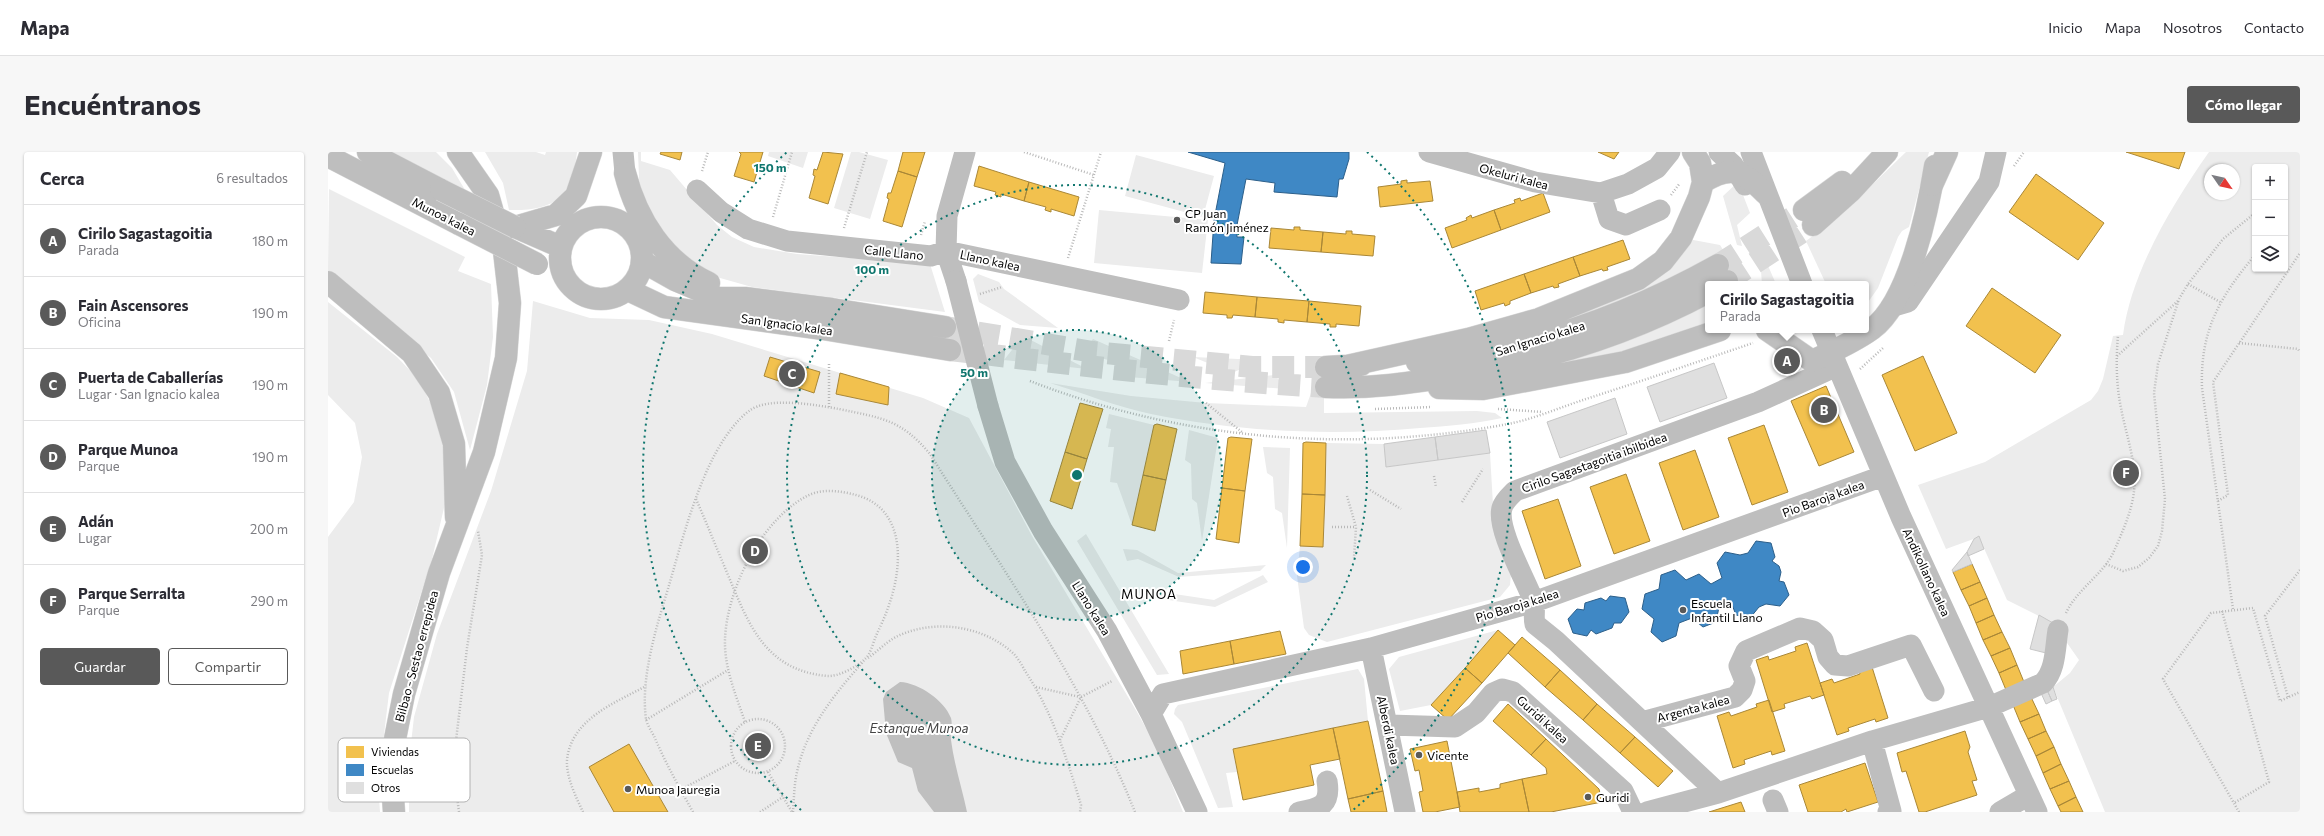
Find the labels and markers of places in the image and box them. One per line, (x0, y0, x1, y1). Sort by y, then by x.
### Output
place label: CP Juan Ramón Jiménez (1185, 206, 1269, 235)
marker: CP Juan Ramón Jiménez (1172, 215, 1182, 225)
pin: A (1774, 346, 1800, 376)
pin: C (779, 359, 805, 389)
pin: B (1811, 395, 1837, 425)
pin: F (2113, 458, 2139, 488)
centre of rings (1070, 468, 1084, 482)
pin: D (742, 536, 768, 566)
place label: Escuela Infantil Llano (1691, 596, 1763, 624)
marker: Escuela Infantil Llano (1678, 605, 1688, 615)
pin: E (745, 731, 771, 761)
place label: Vicente (1427, 748, 1469, 762)
marker: Vicente (1414, 750, 1424, 760)
place label: Munoa Jauregia (636, 782, 720, 797)
marker: Munoa Jauregia (623, 784, 633, 794)
place label: Guridi (1596, 790, 1629, 804)
marker: Guridi (1583, 792, 1593, 802)

